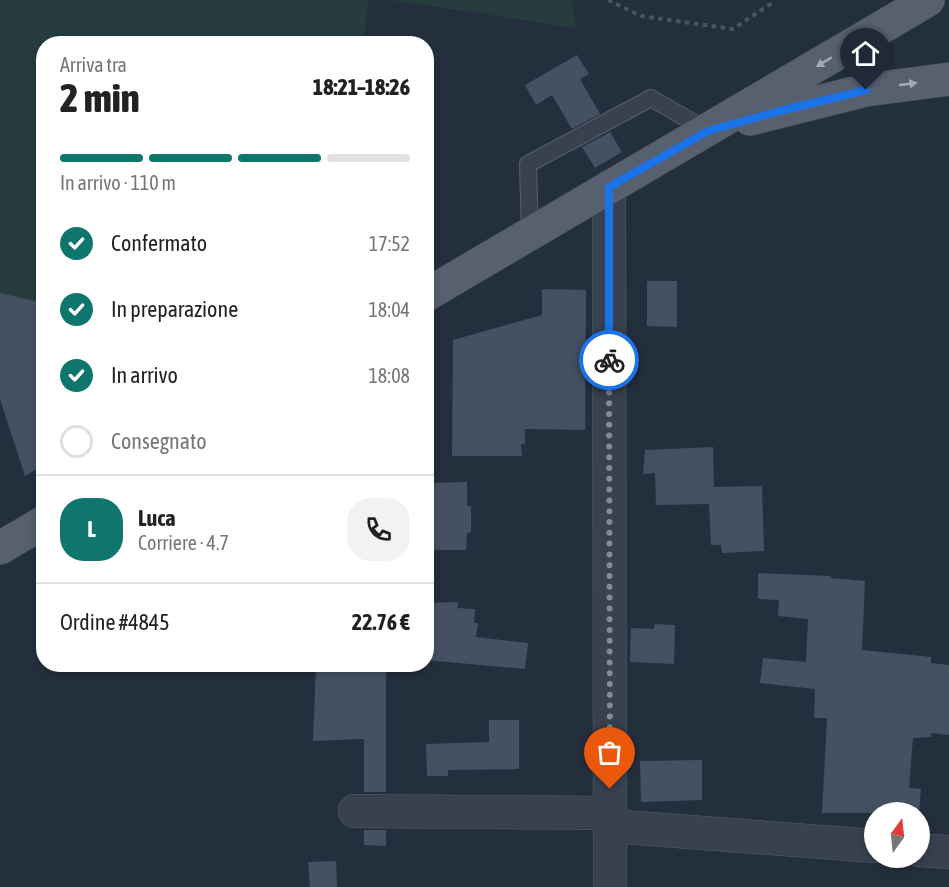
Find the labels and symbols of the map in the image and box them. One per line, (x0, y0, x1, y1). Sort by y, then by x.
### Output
pin (840, 28, 891, 90)
one-way arrow (815, 57, 832, 67)
one-way arrow (898, 80, 917, 89)
courier (579, 330, 639, 390)
pin (584, 727, 635, 789)
north arrow (864, 802, 930, 868)

